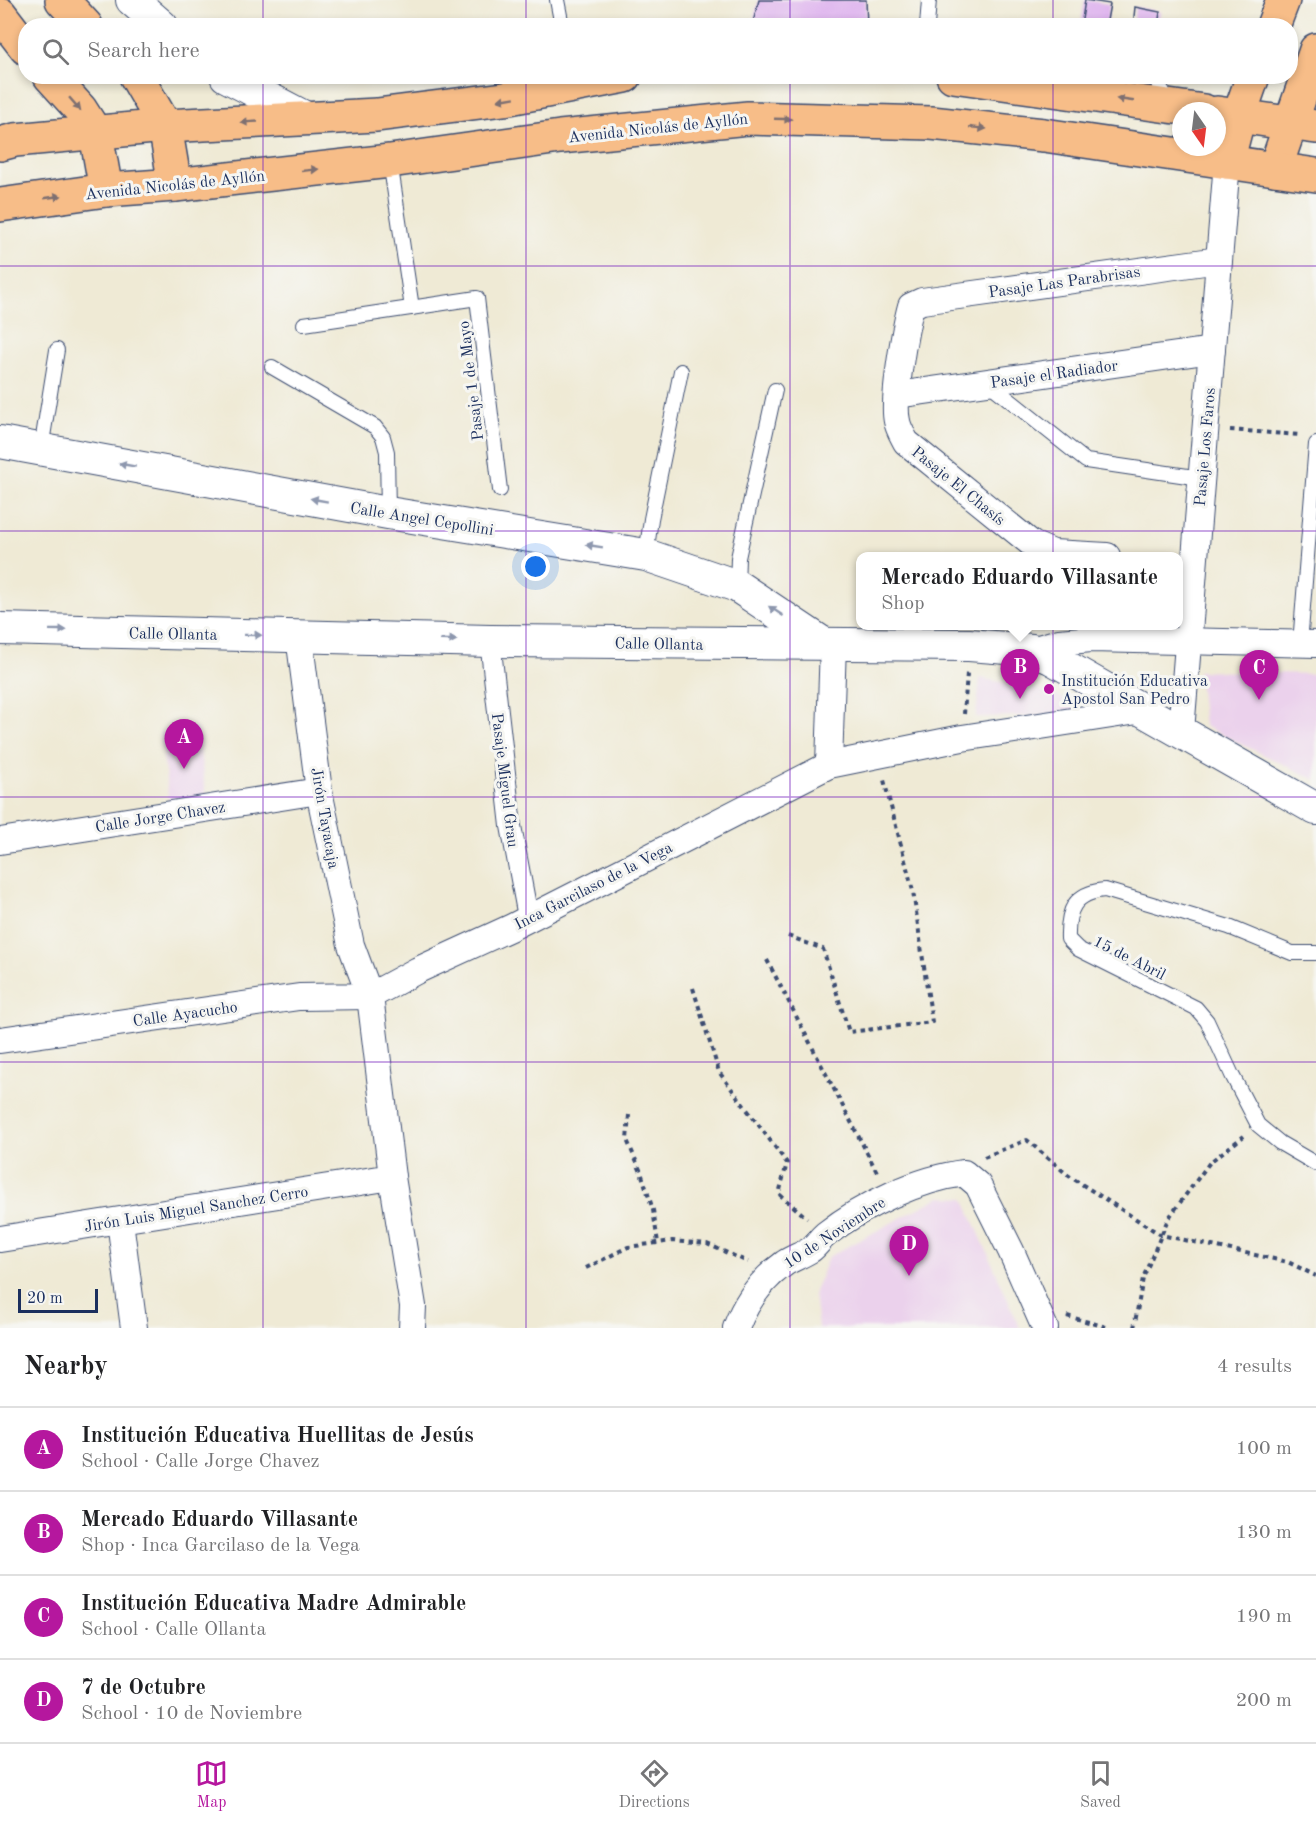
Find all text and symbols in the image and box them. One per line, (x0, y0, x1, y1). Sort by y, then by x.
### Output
search box (18, 18, 1298, 84)
icon: search (39, 35, 72, 68)
text: Search here (87, 40, 200, 62)
one-way arrow (496, 94, 515, 103)
one-way arrow (1116, 95, 1135, 104)
one-way arrow (68, 96, 81, 111)
north arrow (1172, 102, 1226, 156)
street label: Avenida Nicolás de Ayllón (568, 112, 749, 146)
one-way arrow (774, 114, 793, 123)
one-way arrow (240, 118, 259, 127)
one-way arrow (969, 123, 988, 133)
one-way arrow (301, 165, 320, 175)
street label: Avenida Nicolás de Ayllón (85, 169, 266, 203)
one-way arrow (44, 193, 63, 202)
street label: Pasaje Las Parabrisas (987, 264, 1141, 302)
street label: Pasaje 1 de Mayo (457, 320, 487, 442)
street label: Pasaje el Radiador (989, 358, 1120, 392)
street label: Pasaje Los Faros (1193, 387, 1219, 507)
street label: Pasaje El Chasís (908, 444, 1008, 529)
one-way arrow (117, 460, 136, 469)
one-way arrow (309, 495, 328, 504)
street label: Calle Angel Cepollini (349, 501, 495, 539)
one-way arrow (584, 541, 603, 550)
your location (521, 552, 550, 581)
popup (856, 552, 1183, 630)
text: Mercado Eduardo Villasante (881, 567, 1158, 589)
text: Shop (881, 594, 925, 614)
one-way arrow (768, 606, 784, 617)
one-way arrow (49, 625, 68, 635)
street label: Calle Ollanta (128, 626, 218, 644)
one-way arrow (244, 630, 263, 639)
one-way arrow (439, 635, 458, 645)
street label: Calle Ollanta (614, 636, 704, 654)
pin: B (1000, 650, 1040, 699)
pin: C (1240, 650, 1278, 700)
place label: Institución Educativa Apostol San Pedro (1061, 674, 1208, 708)
marker: Institución Educativa Apostol San Pedro (1042, 682, 1056, 696)
street label: Pasaje Miguel Grau (488, 712, 520, 849)
pin: A (164, 720, 204, 769)
street label: Jirón Tayacaja (307, 766, 341, 870)
street label: Calle Jorge Chavez (94, 800, 227, 836)
street label: Inca Garcilaso de la Vega (512, 840, 675, 934)
street label: 15 de Abril (1090, 934, 1168, 984)
street label: Calle Ayacucho (132, 1000, 239, 1030)
street label: Jirón Luis Miguel Sanchez Cerro (83, 1184, 310, 1236)
street label: 10 de Noviembre (781, 1195, 889, 1272)
pin: D (890, 1226, 928, 1276)
scale bar (18, 1286, 98, 1314)
text: 20 m (27, 1291, 63, 1307)
text: Nearby (24, 1354, 108, 1380)
text: 4 results (1217, 1357, 1292, 1377)
text: Institución Educativa Huellitas de Jesús (81, 1425, 474, 1447)
text: A (36, 1439, 51, 1459)
text: 100 m (1236, 1439, 1292, 1459)
text: School · Calle Jorge Chavez (81, 1452, 320, 1472)
text: Mercado Eduardo Villasante (81, 1509, 358, 1531)
text: B (36, 1523, 51, 1543)
text: 130 m (1236, 1523, 1292, 1543)
text: Shop · Inca Garcilaso de la Vega (81, 1536, 360, 1556)
text: Institución Educativa Madre Admirable (81, 1593, 466, 1615)
text: C (37, 1607, 50, 1627)
text: 190 m (1236, 1607, 1292, 1627)
text: School · Calle Ollanta (81, 1620, 266, 1640)
text: 7 de Octubre (81, 1677, 206, 1699)
text: D (36, 1691, 51, 1711)
text: 200 m (1236, 1691, 1292, 1711)
text: School · 10 de Noviembre (81, 1704, 302, 1724)
tab: Map (195, 1757, 228, 1813)
tab: Directions (619, 1757, 690, 1813)
tab: Saved (1080, 1757, 1121, 1813)

